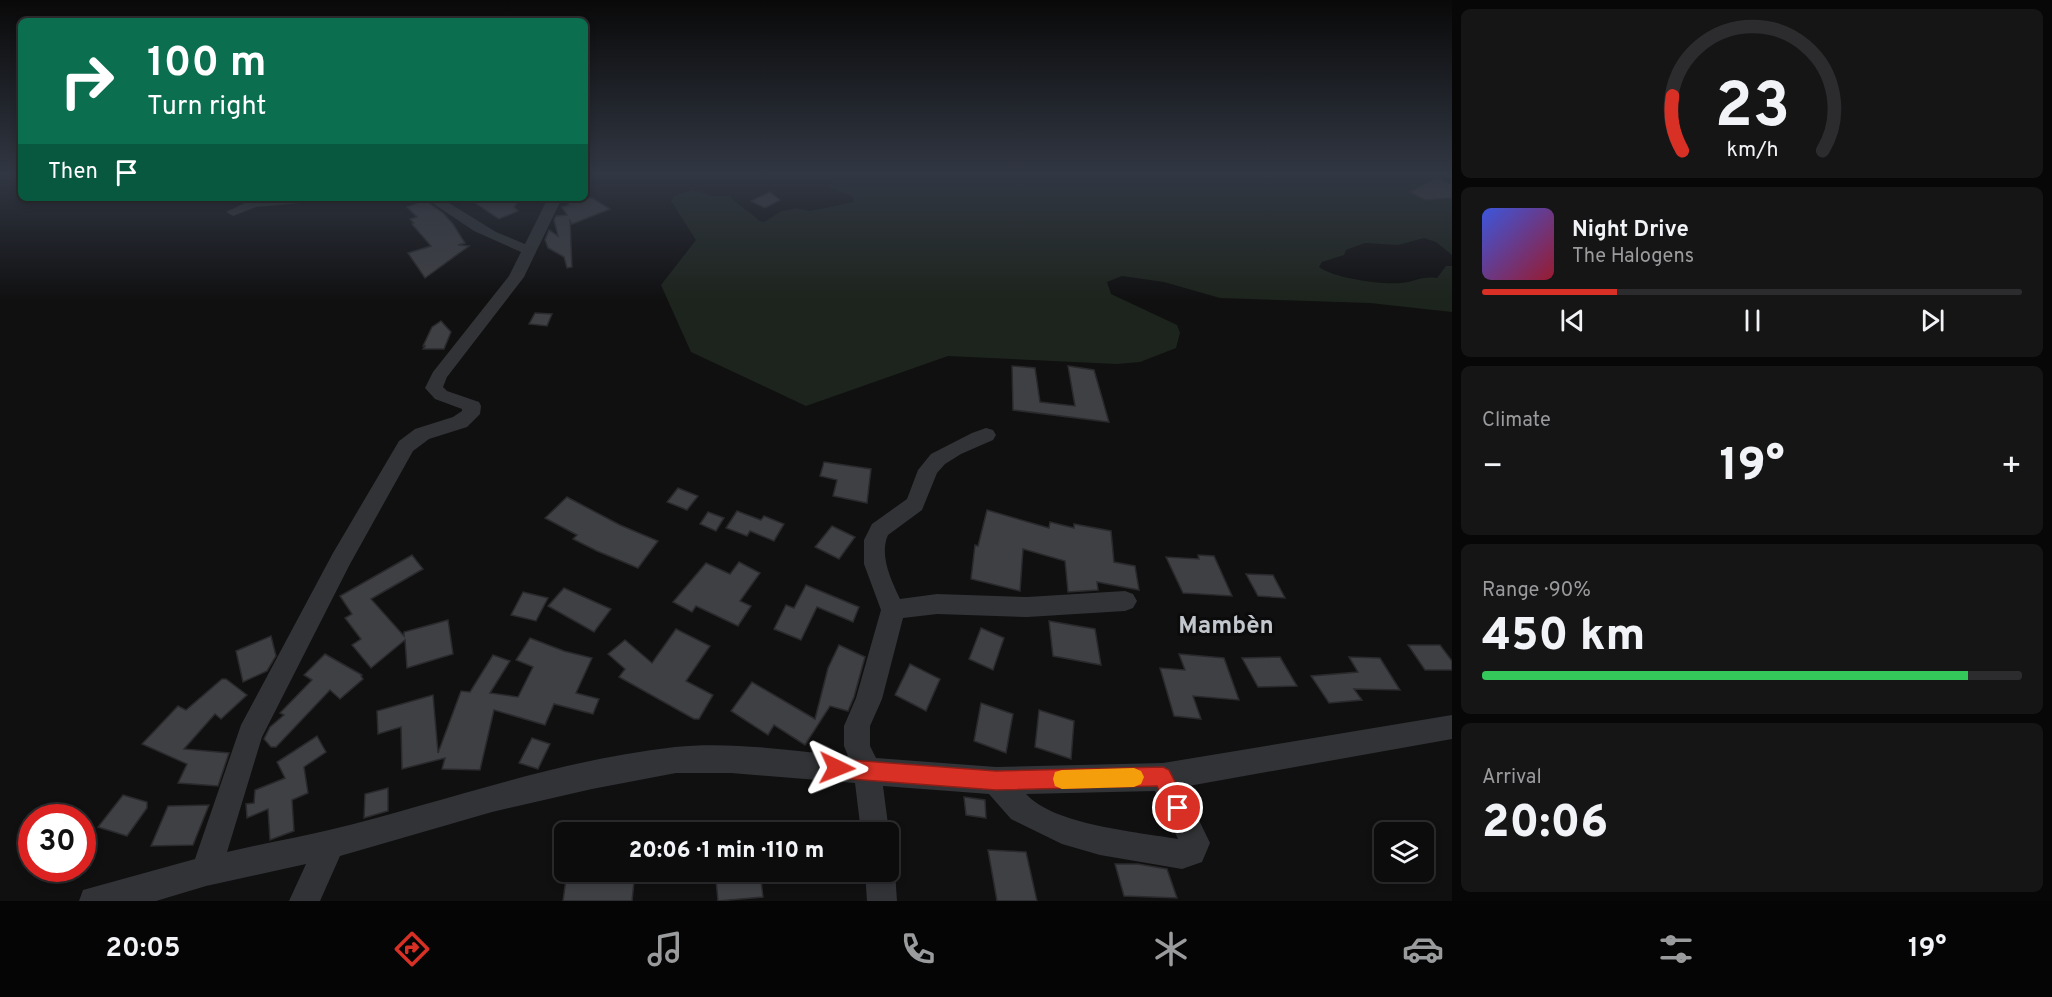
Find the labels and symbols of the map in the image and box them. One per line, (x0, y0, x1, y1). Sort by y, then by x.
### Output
district label: Mambèn (1178, 612, 1274, 642)
position arrow (805, 736, 869, 800)
pin (1152, 782, 1203, 833)
speed limit sign: 30 (18, 804, 96, 882)

